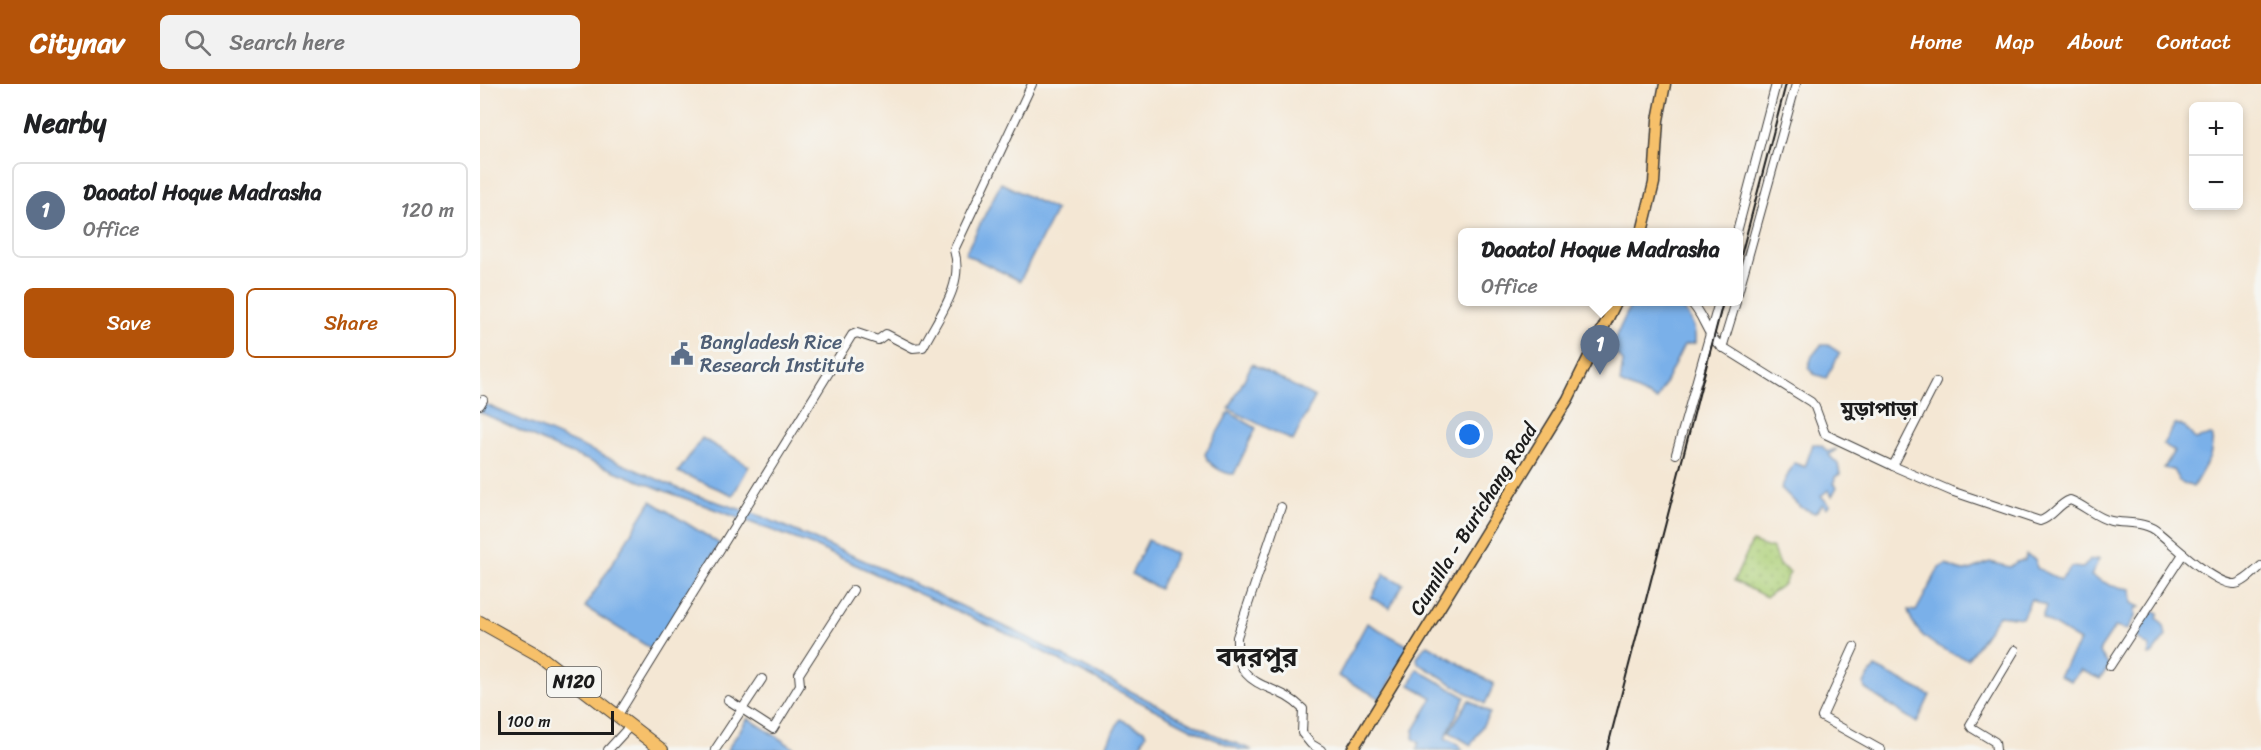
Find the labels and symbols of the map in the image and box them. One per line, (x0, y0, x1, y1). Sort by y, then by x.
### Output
place label: Bangladesh Rice Research Institute (700, 325, 864, 383)
pin: 1 (1580, 326, 1620, 375)
public building icon: Bangladesh Rice Research Institute (669, 341, 695, 367)
district label: মুড়াপাড়া (1840, 390, 1918, 428)
street label: Cumilla - Burichang Road (1400, 415, 1548, 623)
your location (1455, 420, 1484, 449)
district label: বদরপুর (1216, 634, 1298, 680)
road number: N120 (547, 667, 601, 697)
scale bar (498, 708, 614, 736)

